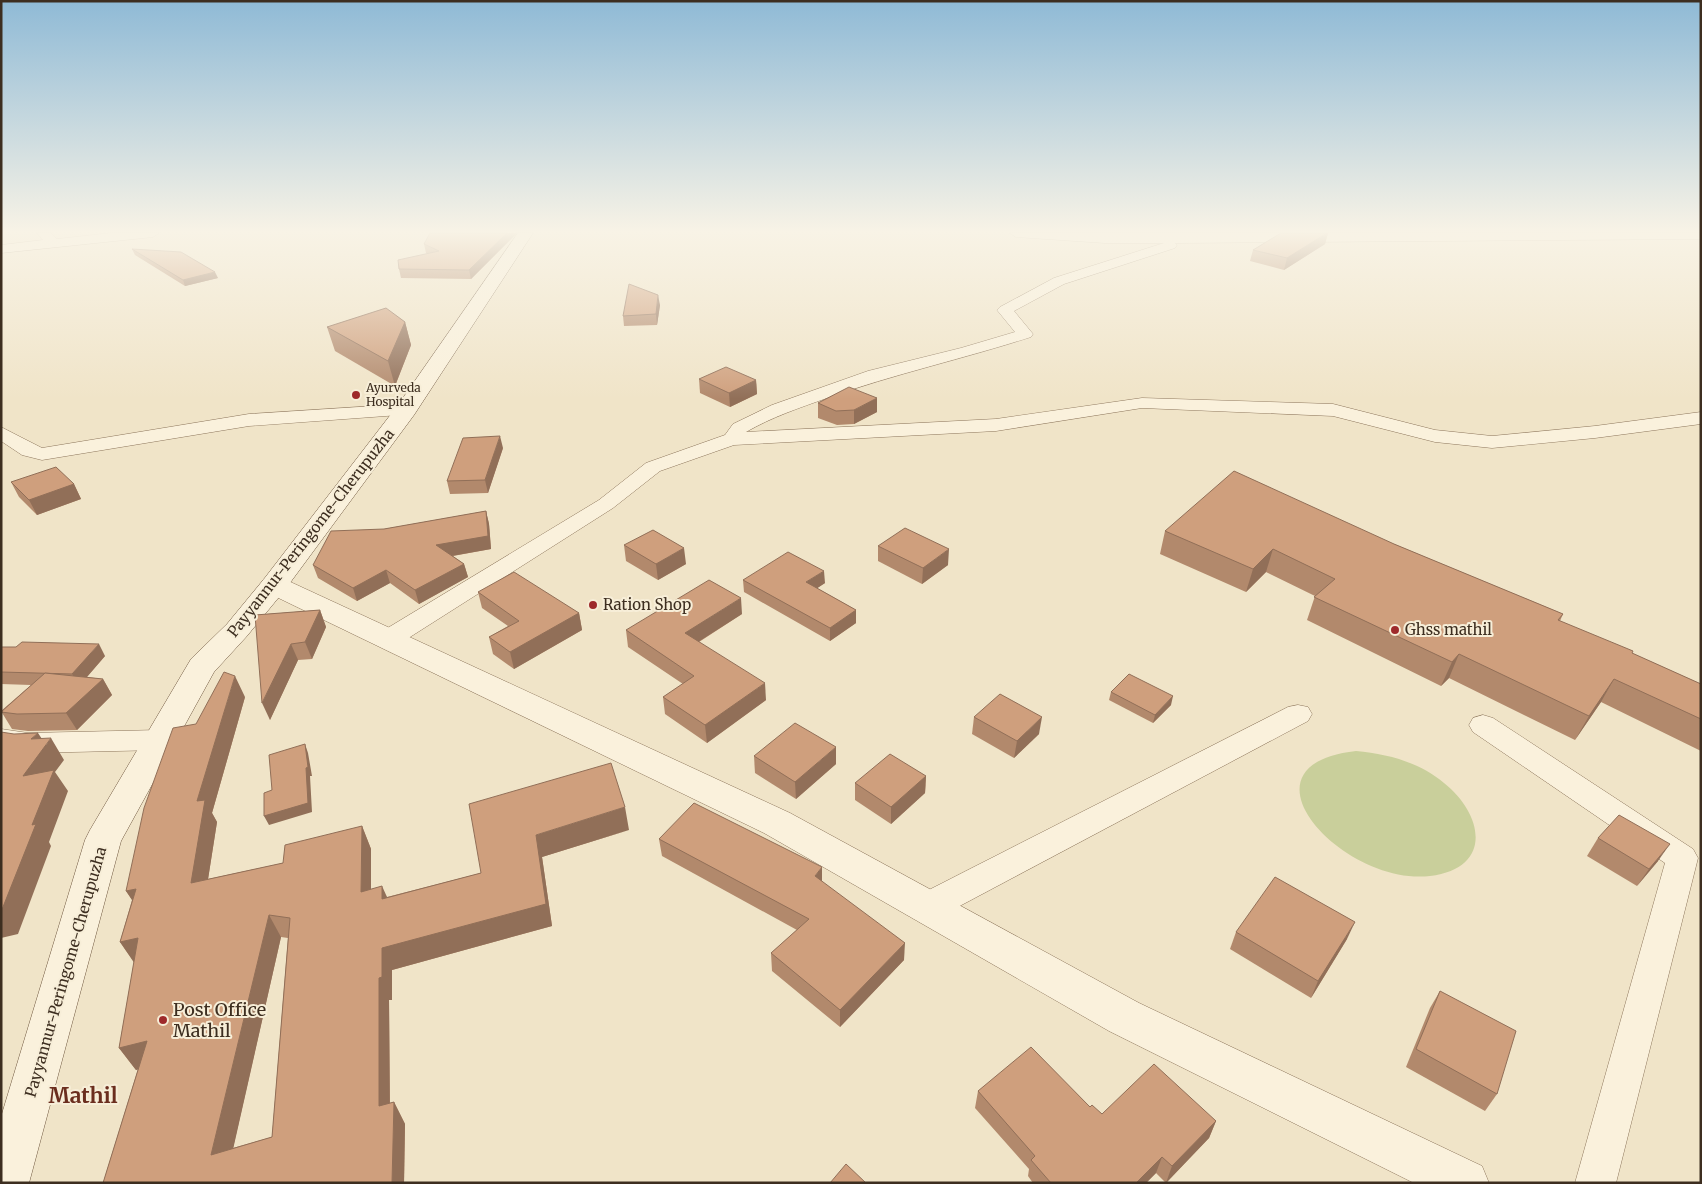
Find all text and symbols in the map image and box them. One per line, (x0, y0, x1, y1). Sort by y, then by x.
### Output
place label: Ayurveda Hospital (365, 380, 421, 409)
marker: Ayurveda Hospital (350, 389, 362, 401)
street label: Payyannur-Peringome-Cherupuzha (223, 425, 398, 641)
place label: Ration Shop (603, 595, 691, 614)
marker: Ration Shop (587, 599, 599, 611)
place label: Ghss mathil (1405, 620, 1492, 639)
marker: Ghss mathil (1389, 624, 1401, 636)
street label: Payyannur-Peringome-Cherupuzha (21, 844, 110, 1099)
place label: Post Office Mathil (173, 998, 266, 1042)
marker: Post Office Mathil (157, 1014, 169, 1026)
district label: Mathil (48, 1082, 118, 1109)

